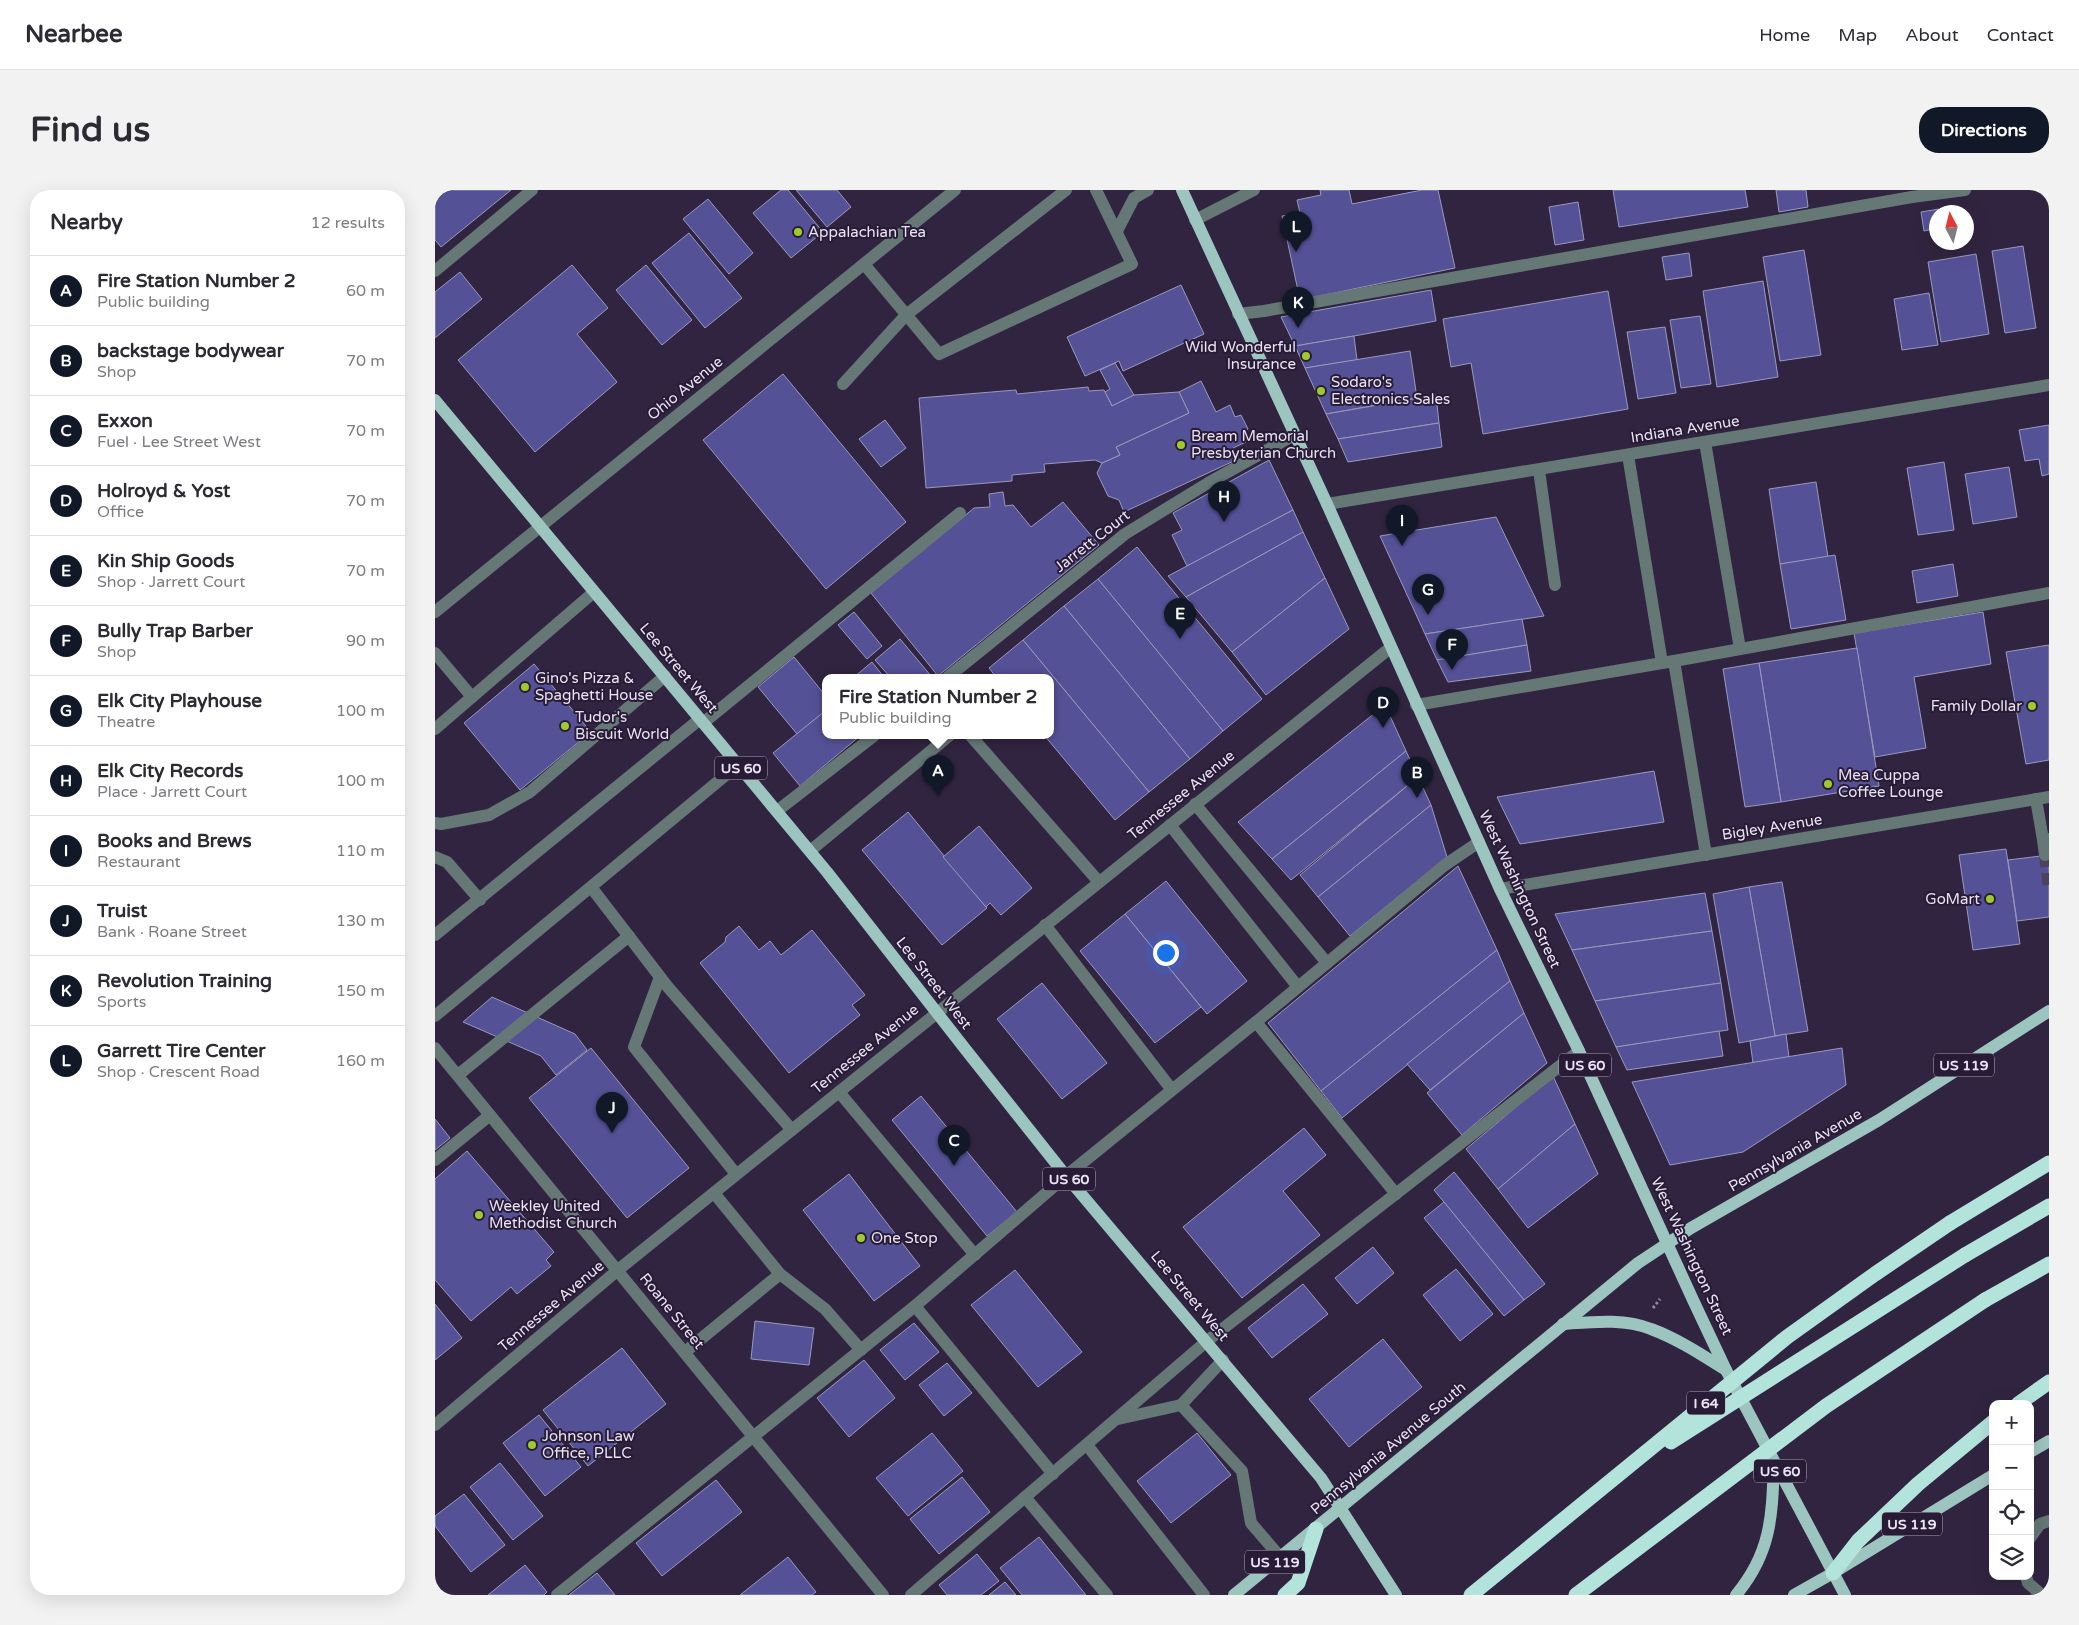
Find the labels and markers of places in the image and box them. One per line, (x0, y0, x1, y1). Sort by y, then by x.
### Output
pin: L (1280, 211, 1312, 252)
place label: Appalachian Tea (808, 223, 926, 241)
marker: Appalachian Tea (792, 226, 804, 238)
pin: K (1282, 287, 1314, 328)
place label: Wild Wonderful Insurance (1185, 338, 1296, 373)
marker: Wild Wonderful Insurance (1300, 350, 1312, 362)
place label: Sodaro's Electronics Sales (1331, 373, 1450, 408)
marker: Sodaro's Electronics Sales (1315, 385, 1327, 397)
place label: Bream Memorial Presbyterian Church (1191, 427, 1336, 462)
marker: Bream Memorial Presbyterian Church (1175, 439, 1187, 451)
pin: H (1208, 481, 1240, 522)
pin: I (1386, 505, 1418, 546)
pin: G (1412, 574, 1444, 615)
pin: E (1164, 598, 1196, 639)
pin: F (1436, 629, 1468, 670)
place label: Gino's Pizza & Spaghetti House (535, 669, 653, 704)
marker: Gino's Pizza & Spaghetti House (519, 681, 531, 693)
pin: D (1367, 687, 1399, 728)
place label: Family Dollar (1931, 697, 2022, 715)
marker: Family Dollar (2026, 700, 2038, 712)
place label: Tudor's Biscuit World (575, 708, 669, 743)
marker: Tudor's Biscuit World (559, 720, 571, 732)
pin: A (922, 755, 954, 796)
pin: B (1401, 757, 1433, 798)
place label: Mea Cuppa Coffee Lounge (1838, 766, 1943, 801)
marker: Mea Cuppa Coffee Lounge (1822, 778, 1834, 790)
place label: GoMart (1925, 890, 1980, 908)
marker: GoMart (1984, 893, 1996, 905)
pin: J (596, 1092, 628, 1133)
pin: C (938, 1125, 970, 1166)
place label: Weekley United Methodist Church (489, 1197, 617, 1232)
marker: Weekley United Methodist Church (473, 1209, 485, 1221)
place label: One Stop (871, 1229, 938, 1247)
marker: One Stop (855, 1232, 867, 1244)
place label: Johnson Law Office, PLLC (542, 1427, 635, 1462)
marker: Johnson Law Office, PLLC (526, 1439, 538, 1451)

